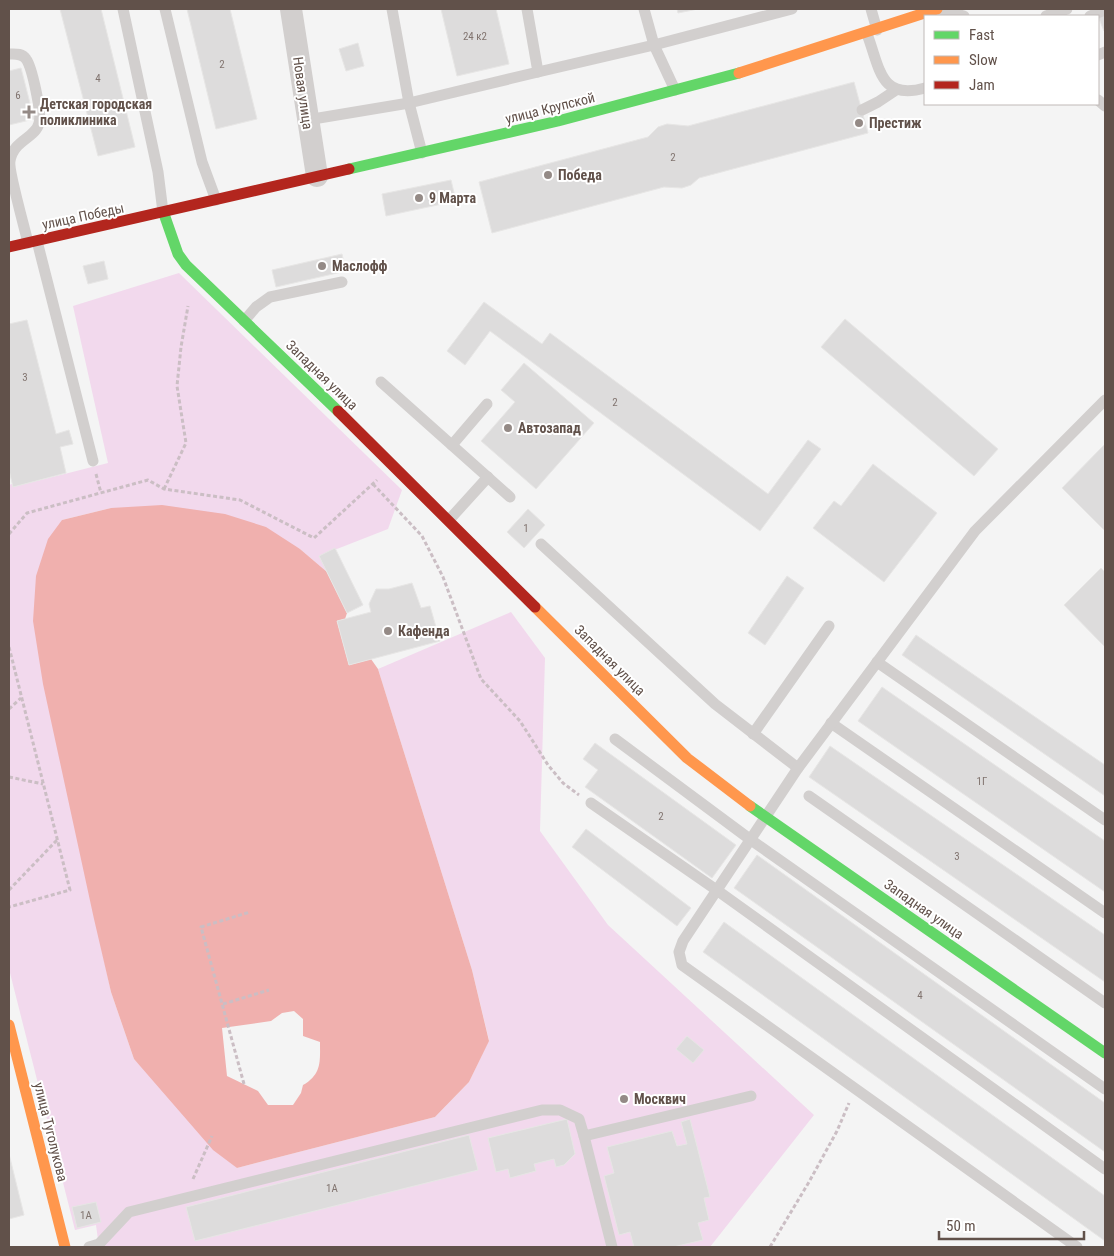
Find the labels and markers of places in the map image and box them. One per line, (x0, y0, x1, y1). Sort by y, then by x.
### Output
place label: Детская городская поликлиника (40, 96, 152, 128)
marker: Детская городская поликлиника (22, 105, 36, 119)
place label: Престиж (869, 115, 922, 131)
marker: Престиж (853, 117, 865, 129)
place label: Победа (558, 167, 602, 183)
marker: Победа (542, 169, 554, 181)
place label: 9 Марта (429, 190, 476, 206)
marker: 9 Марта (413, 192, 425, 204)
place label: Маслофф (332, 258, 388, 274)
marker: Маслофф (316, 260, 328, 272)
place label: Автозапад (518, 420, 581, 436)
marker: Автозапад (502, 422, 514, 434)
place label: Кафенда (398, 623, 450, 639)
marker: Кафенда (382, 625, 394, 637)
place label: Москвич (634, 1091, 686, 1107)
marker: Москвич (618, 1093, 630, 1105)

